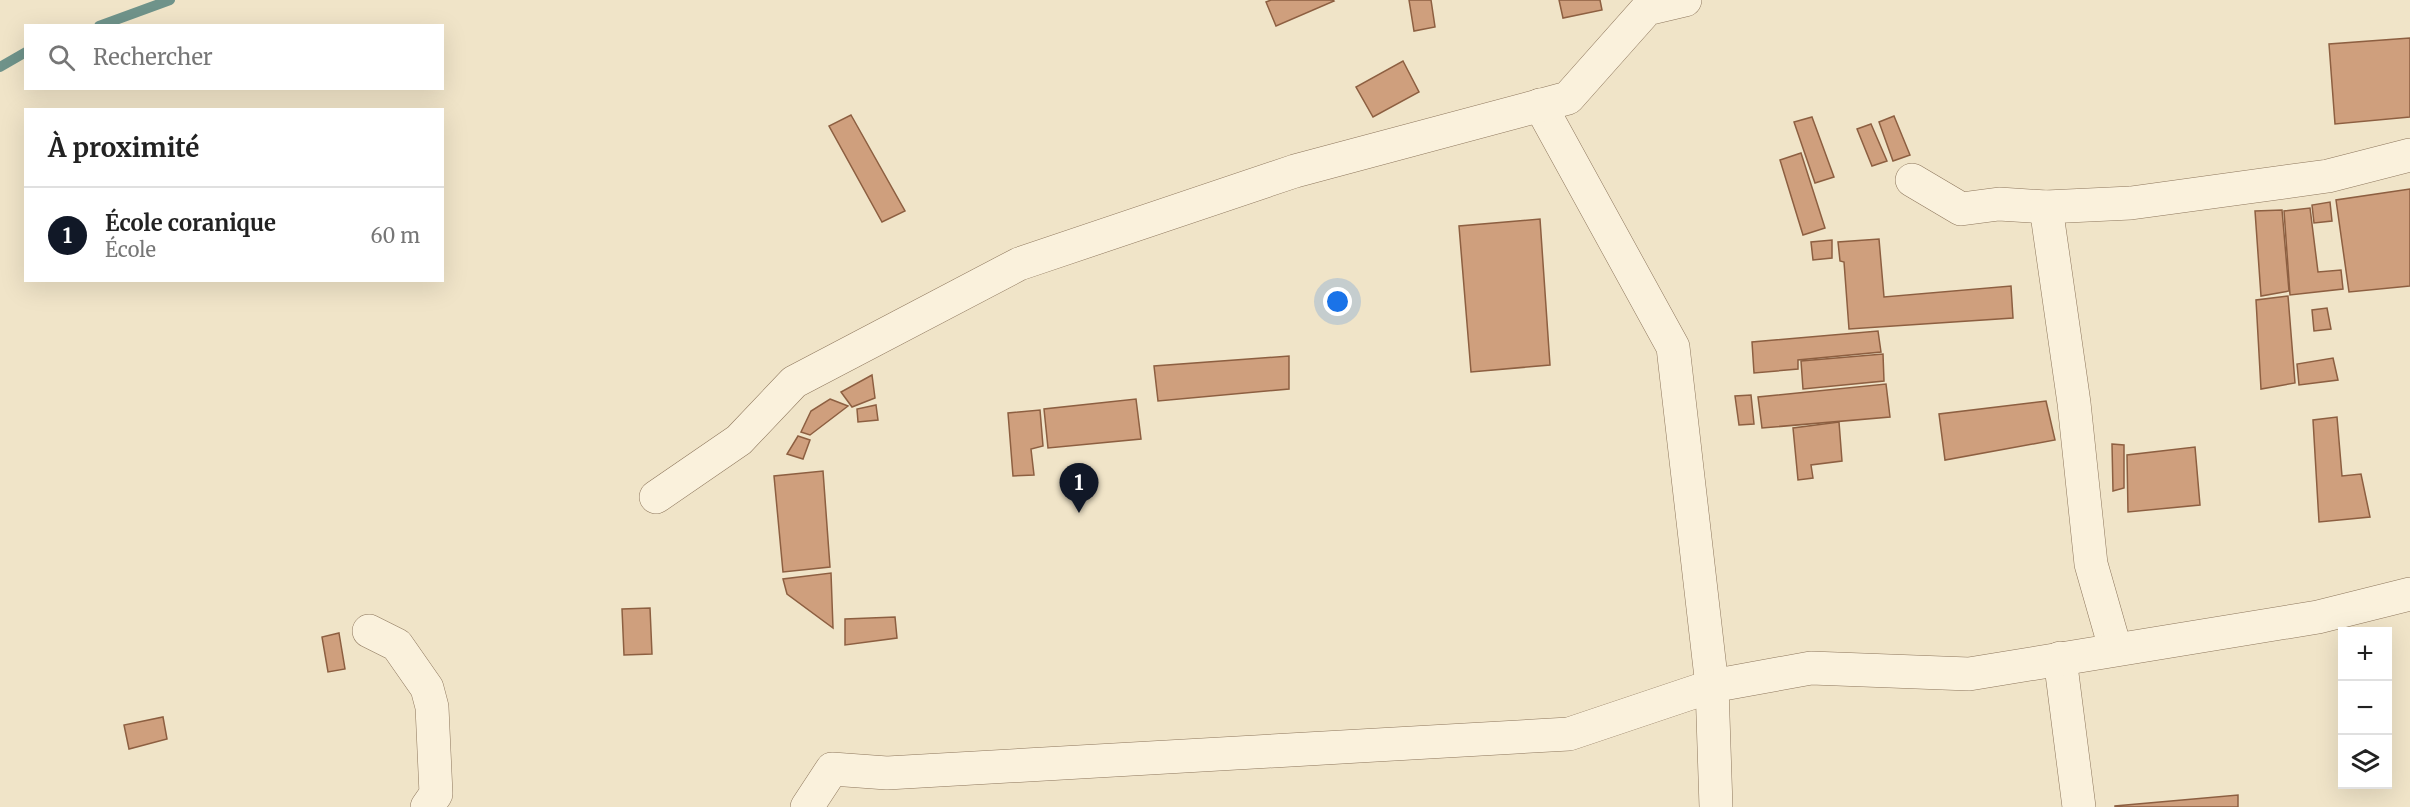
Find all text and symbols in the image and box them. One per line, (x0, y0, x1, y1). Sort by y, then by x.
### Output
search box (24, 24, 444, 90)
icon: search (45, 41, 78, 74)
text: Rechercher (93, 43, 213, 71)
text: À proximité (48, 131, 199, 164)
text: École coranique (105, 209, 276, 237)
text: 1 (63, 223, 72, 248)
text: 60 m (370, 223, 420, 248)
text: École (105, 237, 156, 262)
your location (1323, 287, 1352, 316)
pin: 1 (1060, 464, 1098, 513)
map controls (2338, 627, 2392, 789)
button: + (2338, 627, 2392, 681)
button: − (2338, 681, 2392, 735)
button: layers (2338, 735, 2392, 789)

